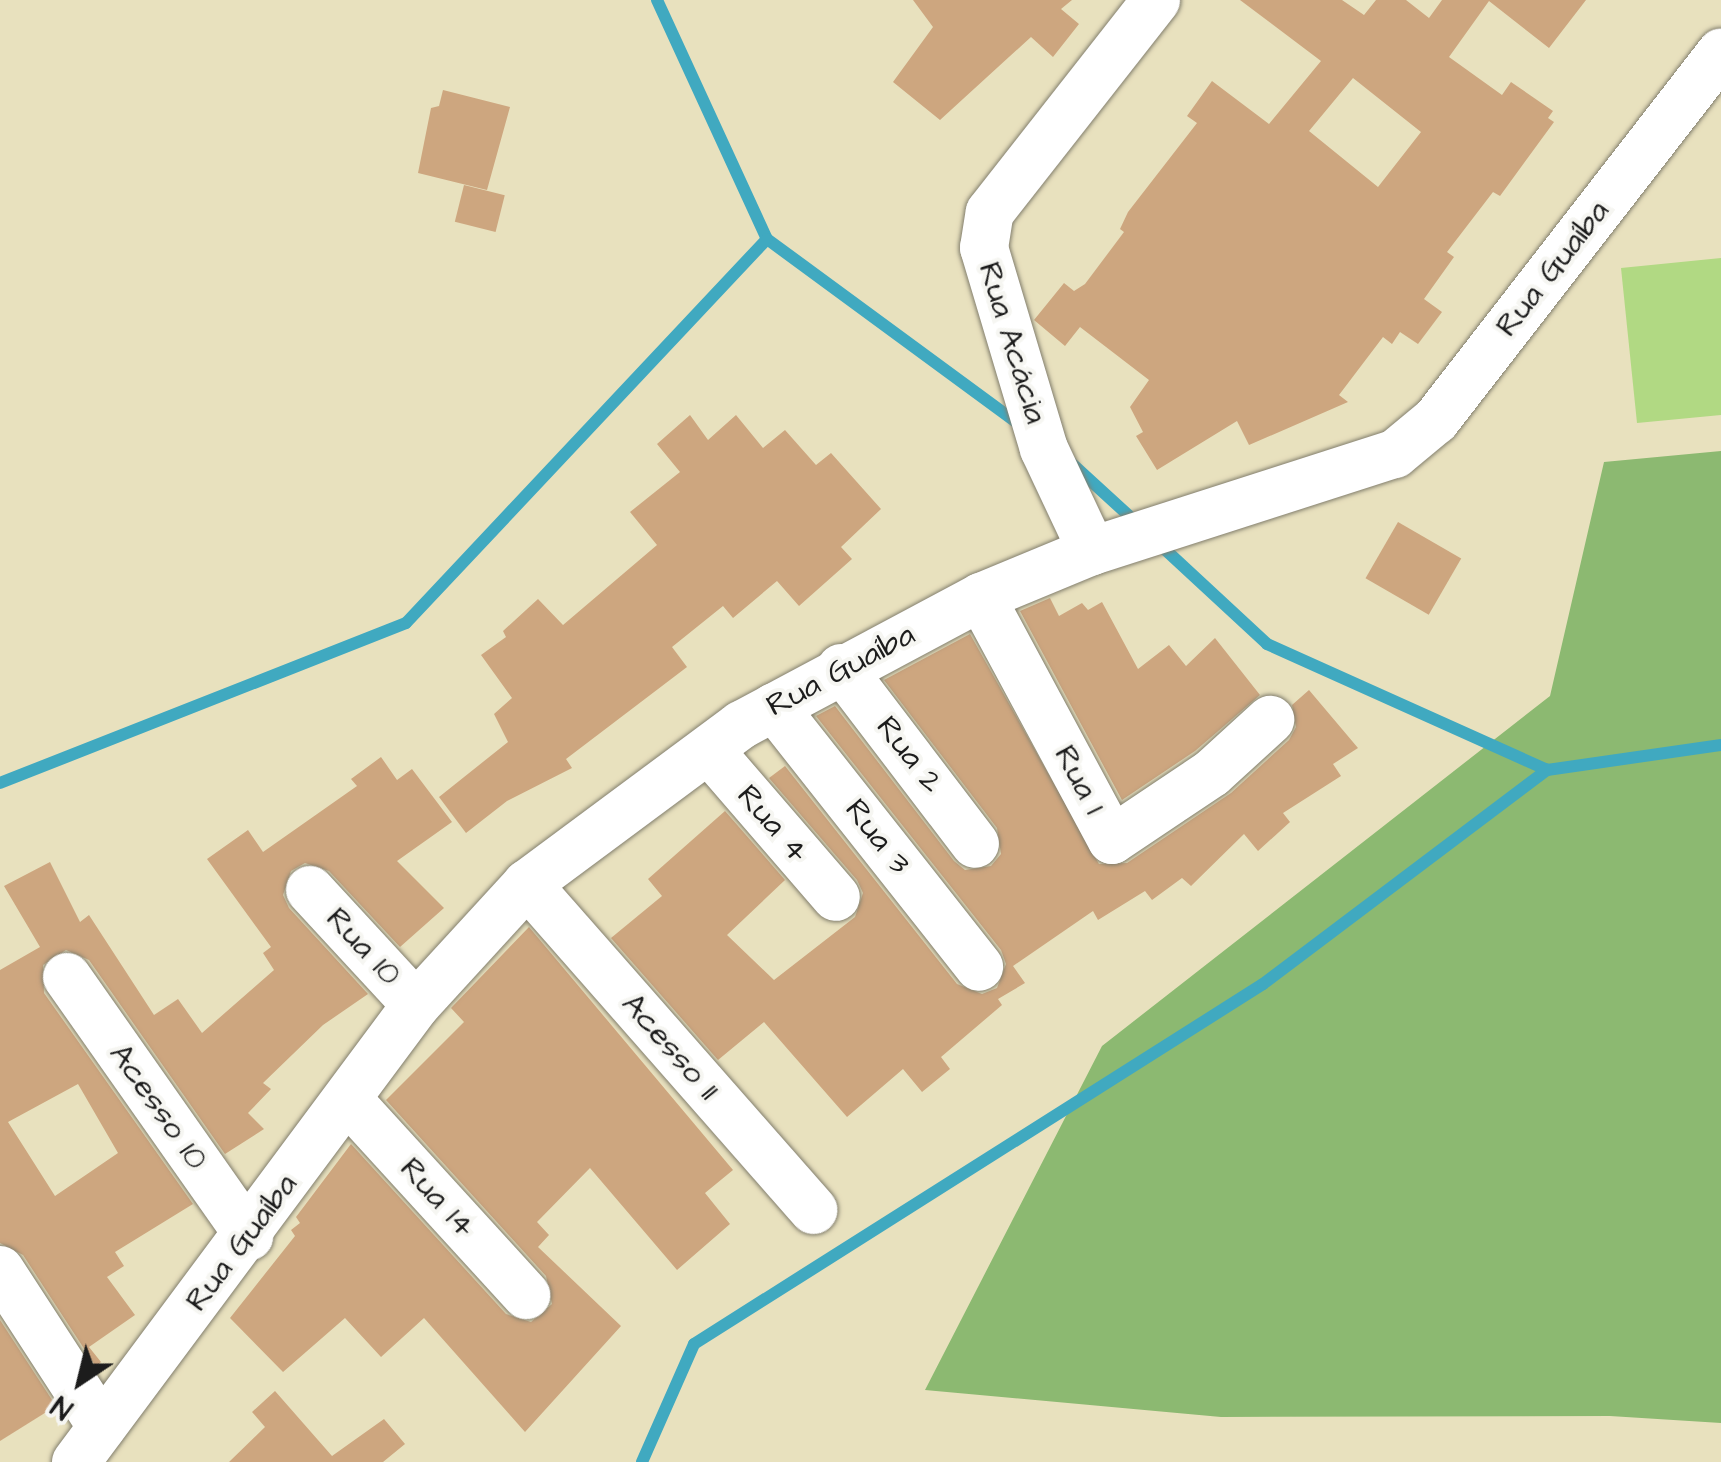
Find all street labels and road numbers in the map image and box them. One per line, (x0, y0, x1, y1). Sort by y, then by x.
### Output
street label: Rua Guaíba (1488, 193, 1618, 345)
street label: Rua Acácia (969, 258, 1055, 428)
street label: Rua Guaíba (760, 616, 922, 726)
street label: Rua 2 (867, 709, 951, 801)
street label: Rua 1 (1045, 739, 1113, 821)
street label: Rua 4 (728, 777, 816, 871)
street label: Rua 3 (836, 792, 918, 882)
street label: Rua 10 (317, 900, 409, 994)
street label: Acesso 11 (613, 986, 727, 1108)
street label: Acesso 10 (101, 1036, 215, 1178)
street label: Rua 14 (391, 1150, 483, 1246)
street label: Rua Guaíba (178, 1167, 306, 1319)

